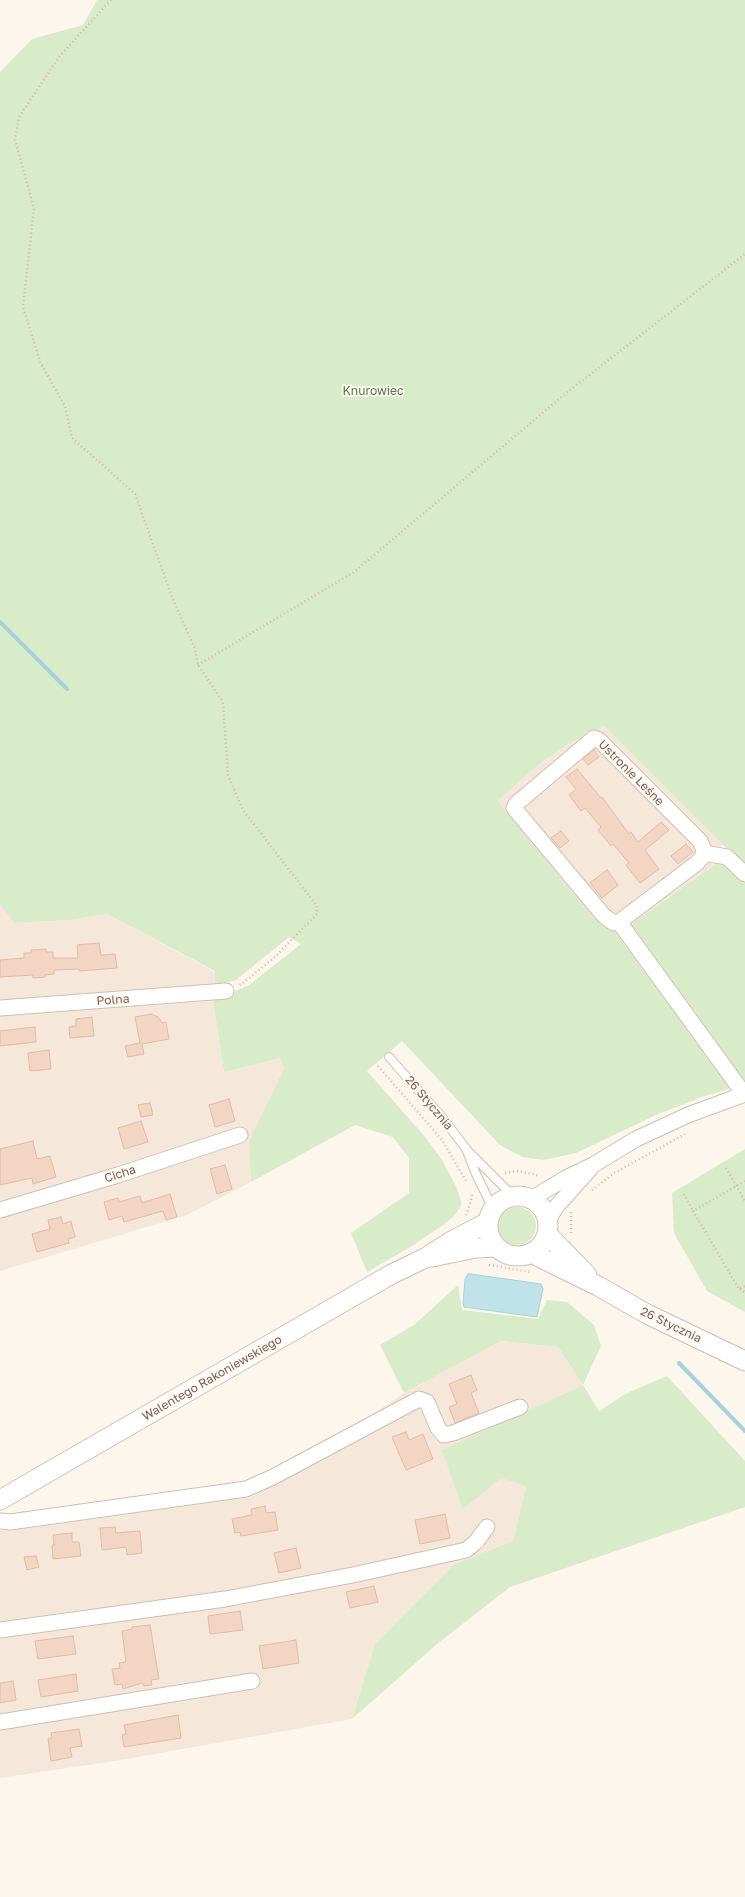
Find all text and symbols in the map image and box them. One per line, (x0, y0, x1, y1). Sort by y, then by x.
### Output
park label: Knurowiec (343, 384, 403, 398)
street label: Ustronie Leśne (595, 737, 667, 809)
street label: Polna (96, 992, 130, 1008)
street label: 26 Stycznia (402, 1073, 456, 1133)
street label: Cicha (103, 1162, 137, 1186)
street label: 26 Stycznia (638, 1304, 704, 1346)
street label: Walentego Rakoniewskiego (140, 1332, 284, 1424)

